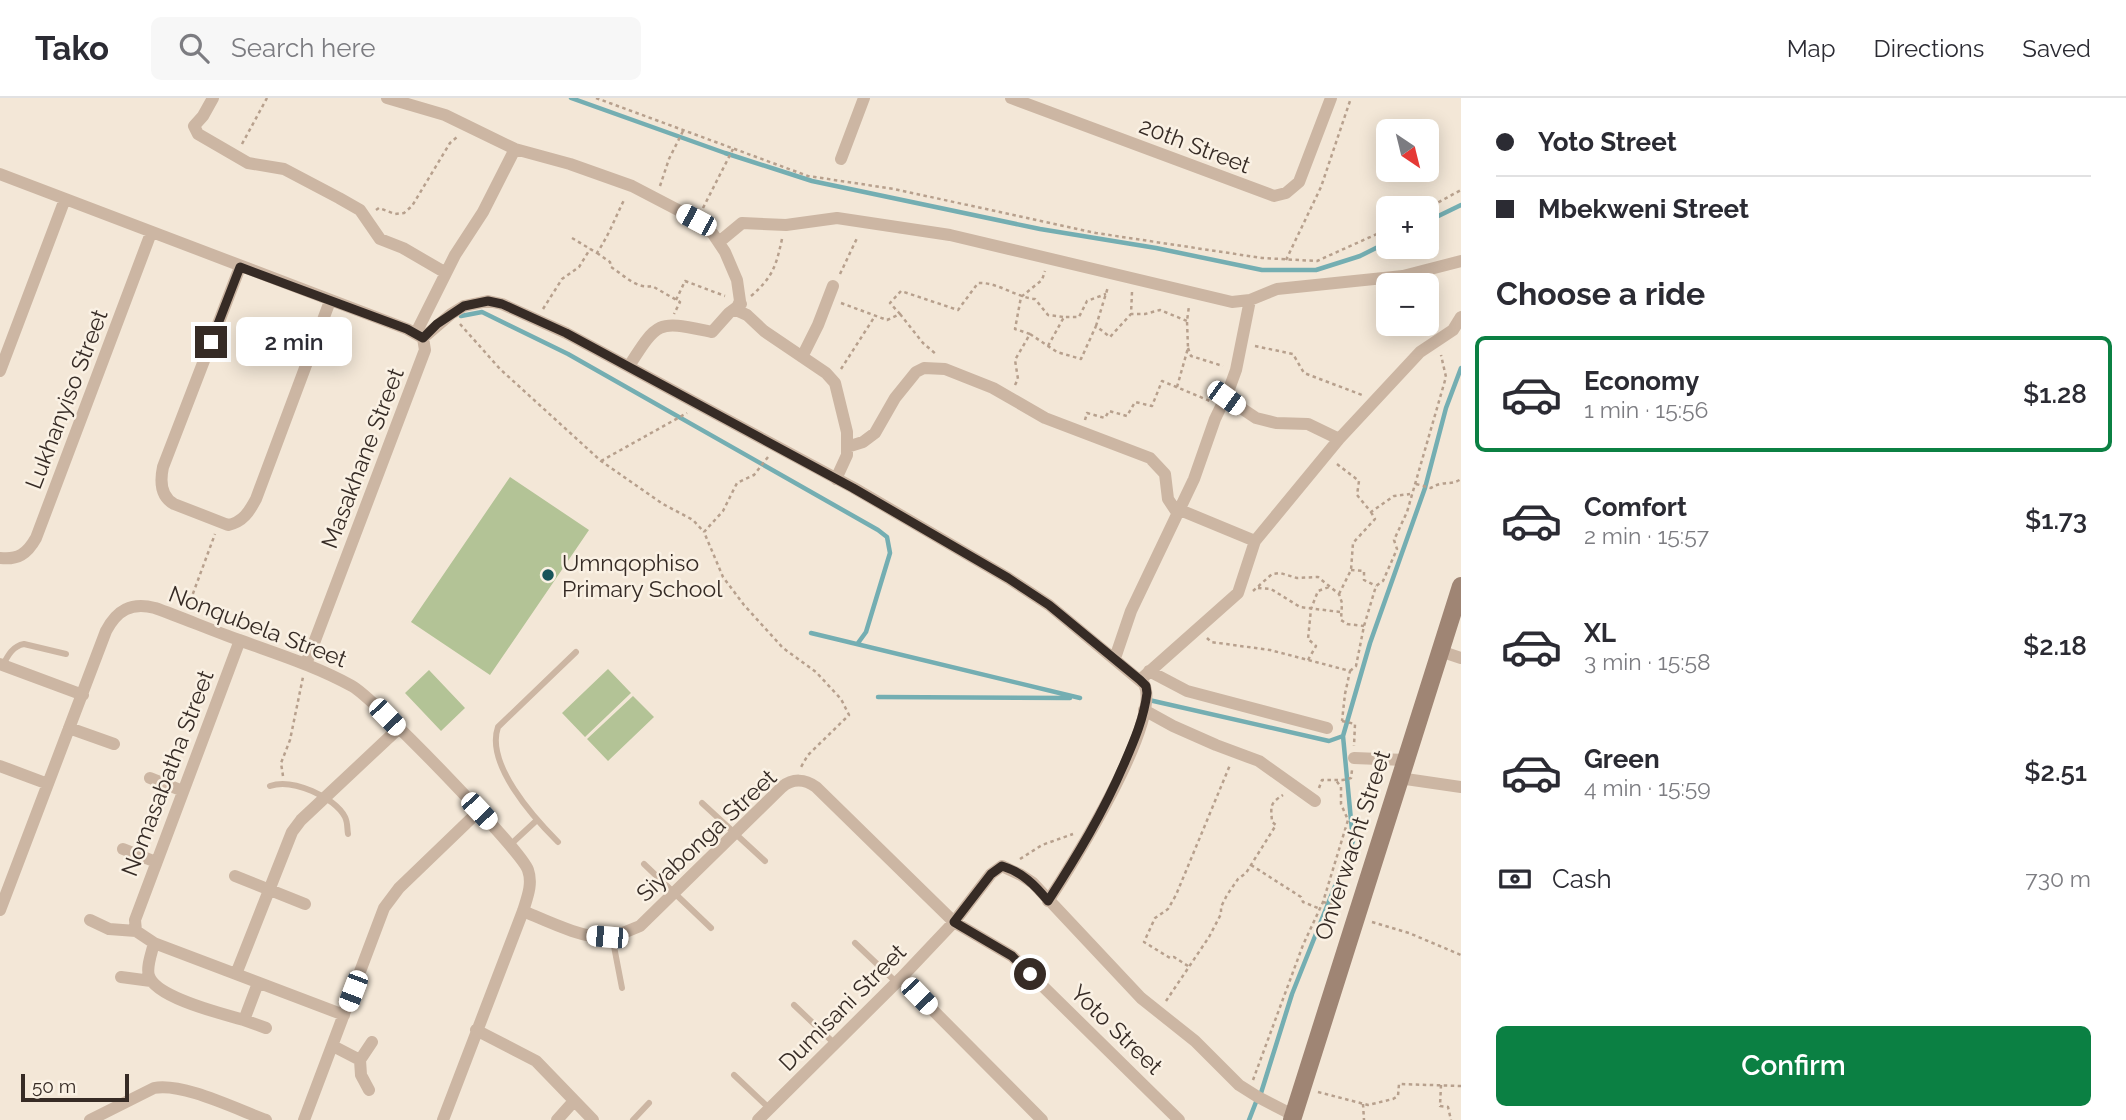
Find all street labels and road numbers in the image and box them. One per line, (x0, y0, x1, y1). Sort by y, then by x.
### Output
street label: 20th Street (1136, 111, 1255, 179)
street label: Lukhanyiso Street (19, 305, 113, 493)
street label: Masakhane Street (315, 364, 409, 552)
street label: Nonqubela Street (165, 580, 351, 673)
street label: Nomasabatha Street (115, 666, 219, 880)
street label: Onverwacht Street (1309, 746, 1396, 943)
street label: Siyabonga Street (630, 763, 782, 907)
street label: Dumisani Street (773, 938, 911, 1076)
street label: Yoto Street (1065, 979, 1169, 1080)

